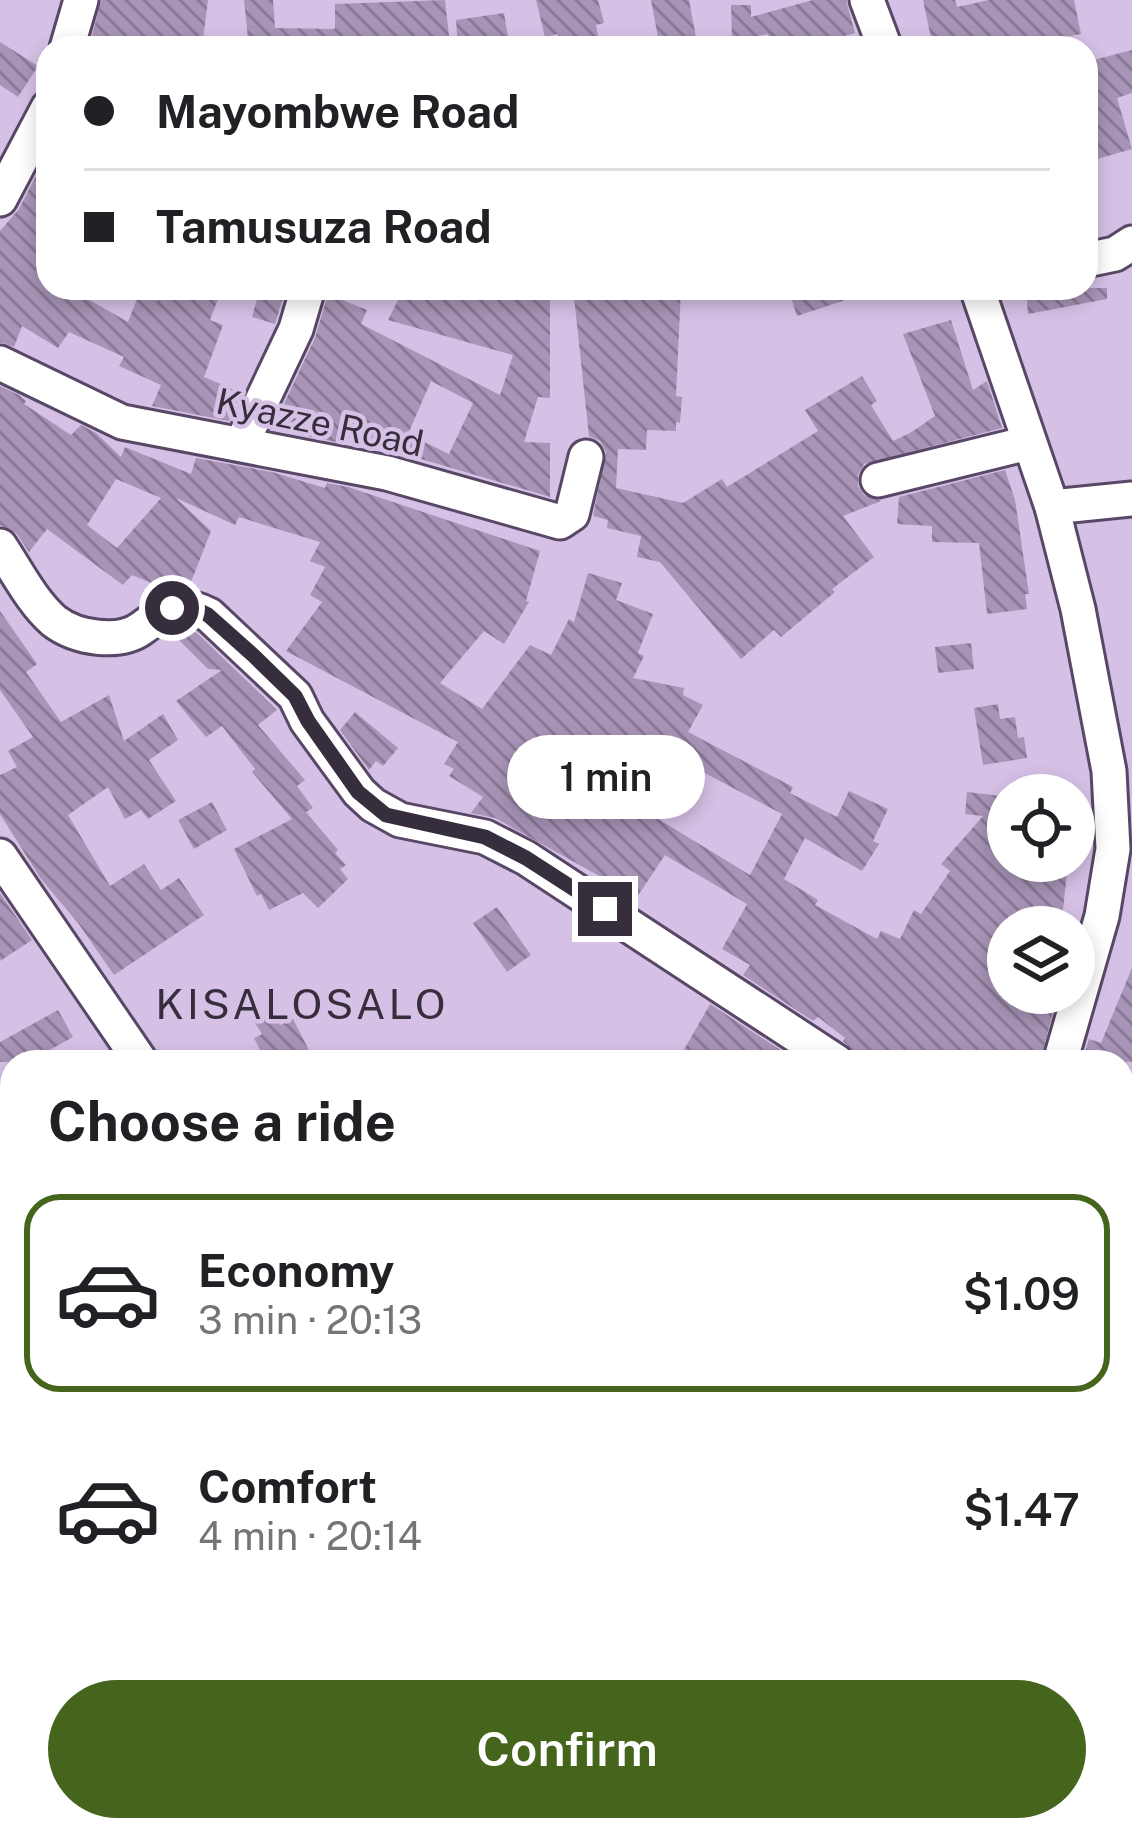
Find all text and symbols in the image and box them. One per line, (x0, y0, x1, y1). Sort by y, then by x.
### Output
text: Mayombwe Road (156, 85, 519, 138)
text: Tamusuza Road (156, 200, 492, 253)
street label: Kyazze Road (213, 380, 427, 464)
route start (145, 581, 199, 635)
callout: 1 min (506, 735, 704, 819)
text: 1 min (560, 754, 652, 800)
map controls (987, 774, 1095, 1014)
button: locate (987, 774, 1095, 882)
route end (578, 882, 632, 936)
button: layers (987, 906, 1095, 1014)
district label: KISALOSALO (155, 979, 449, 1028)
text: Choose a ride (48, 1090, 396, 1153)
icon: car (54, 1239, 162, 1347)
text: Economy (198, 1244, 394, 1297)
text: $1.09 (963, 1267, 1080, 1320)
text: 3 min · 20:13 (198, 1297, 422, 1343)
icon: car (54, 1455, 162, 1563)
text: Comfort (198, 1460, 377, 1513)
text: $1.47 (963, 1483, 1080, 1536)
text: 4 min · 20:14 (198, 1513, 422, 1559)
button: Confirm (48, 1680, 1086, 1818)

